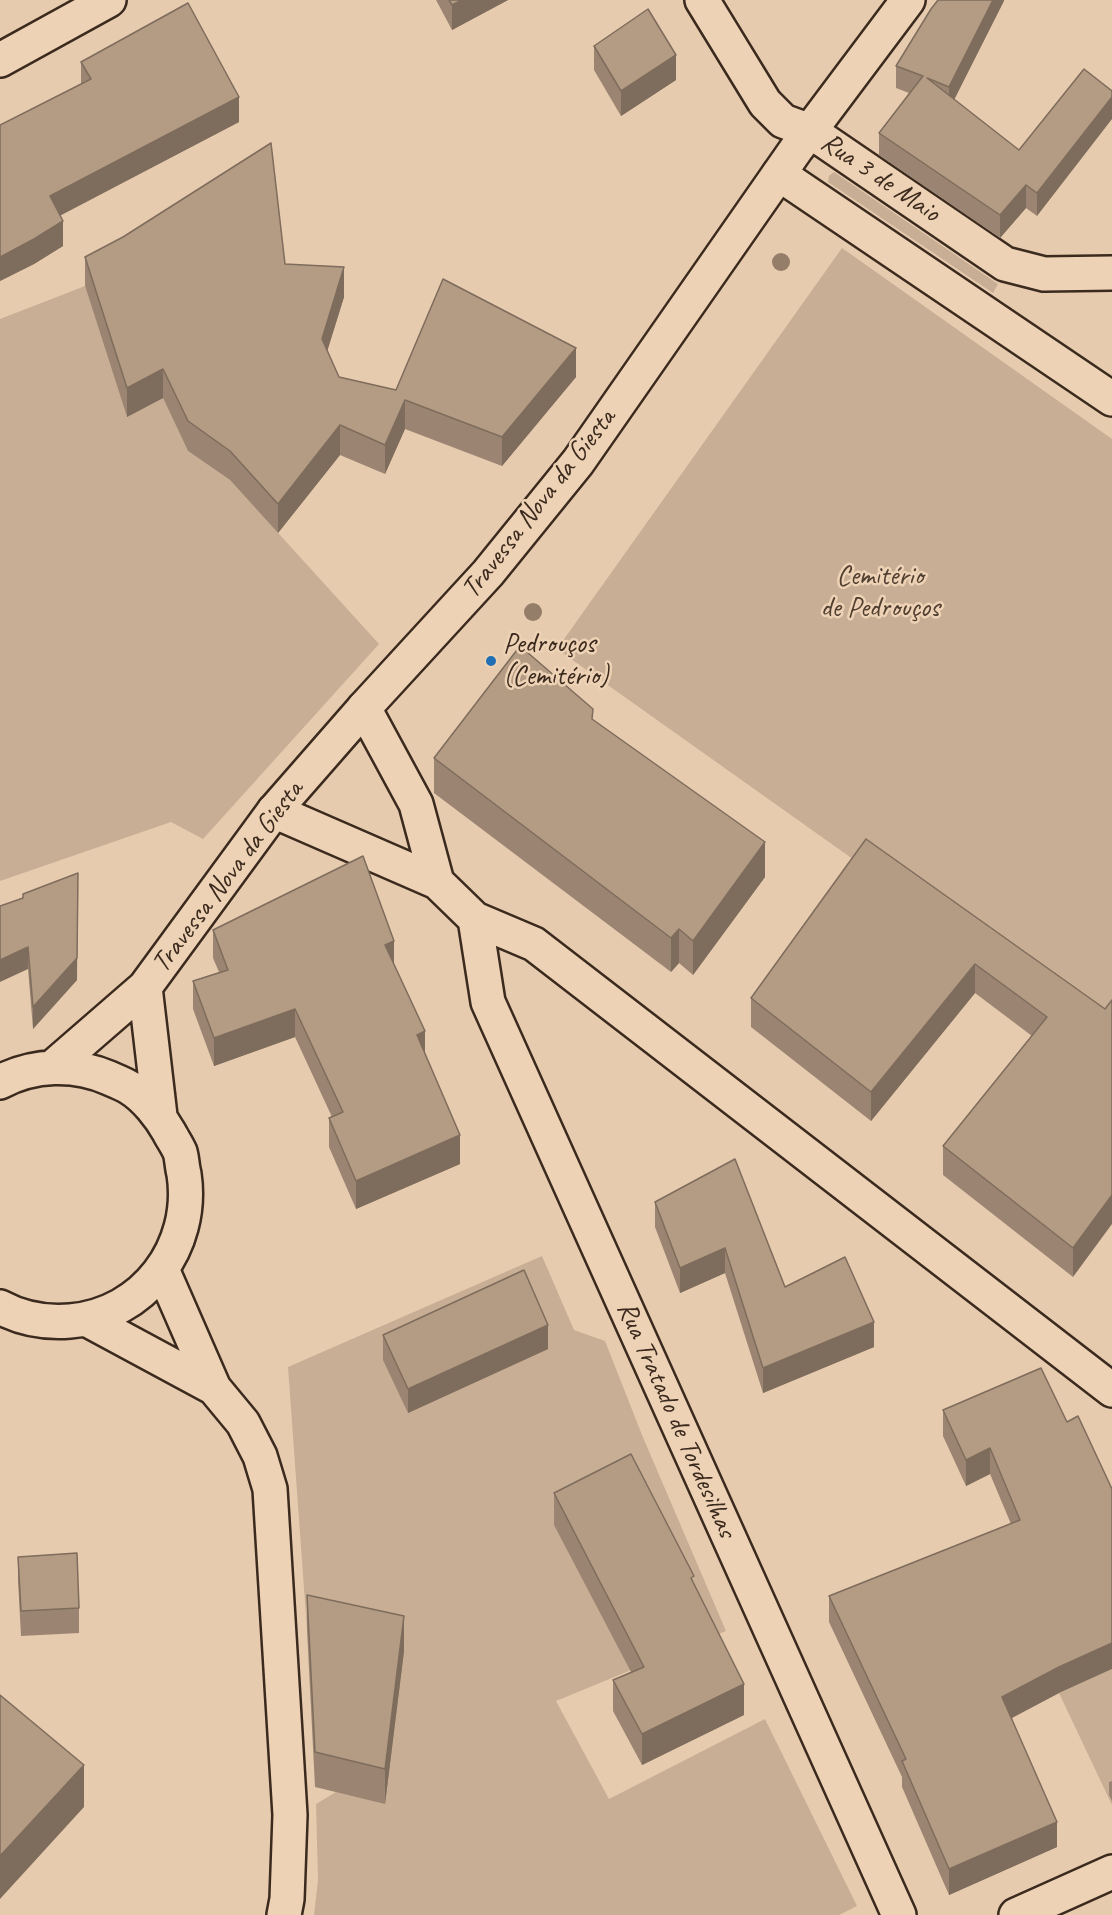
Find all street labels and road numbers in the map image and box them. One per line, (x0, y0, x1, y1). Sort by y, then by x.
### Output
street label: Rua 3 de Maio (814, 126, 946, 230)
street label: Travessa Nova da Giesta (455, 403, 623, 605)
street label: Travessa Nova da Giesta (145, 775, 311, 979)
street label: Rua Tratado de Tordesilhas (609, 1297, 743, 1543)

